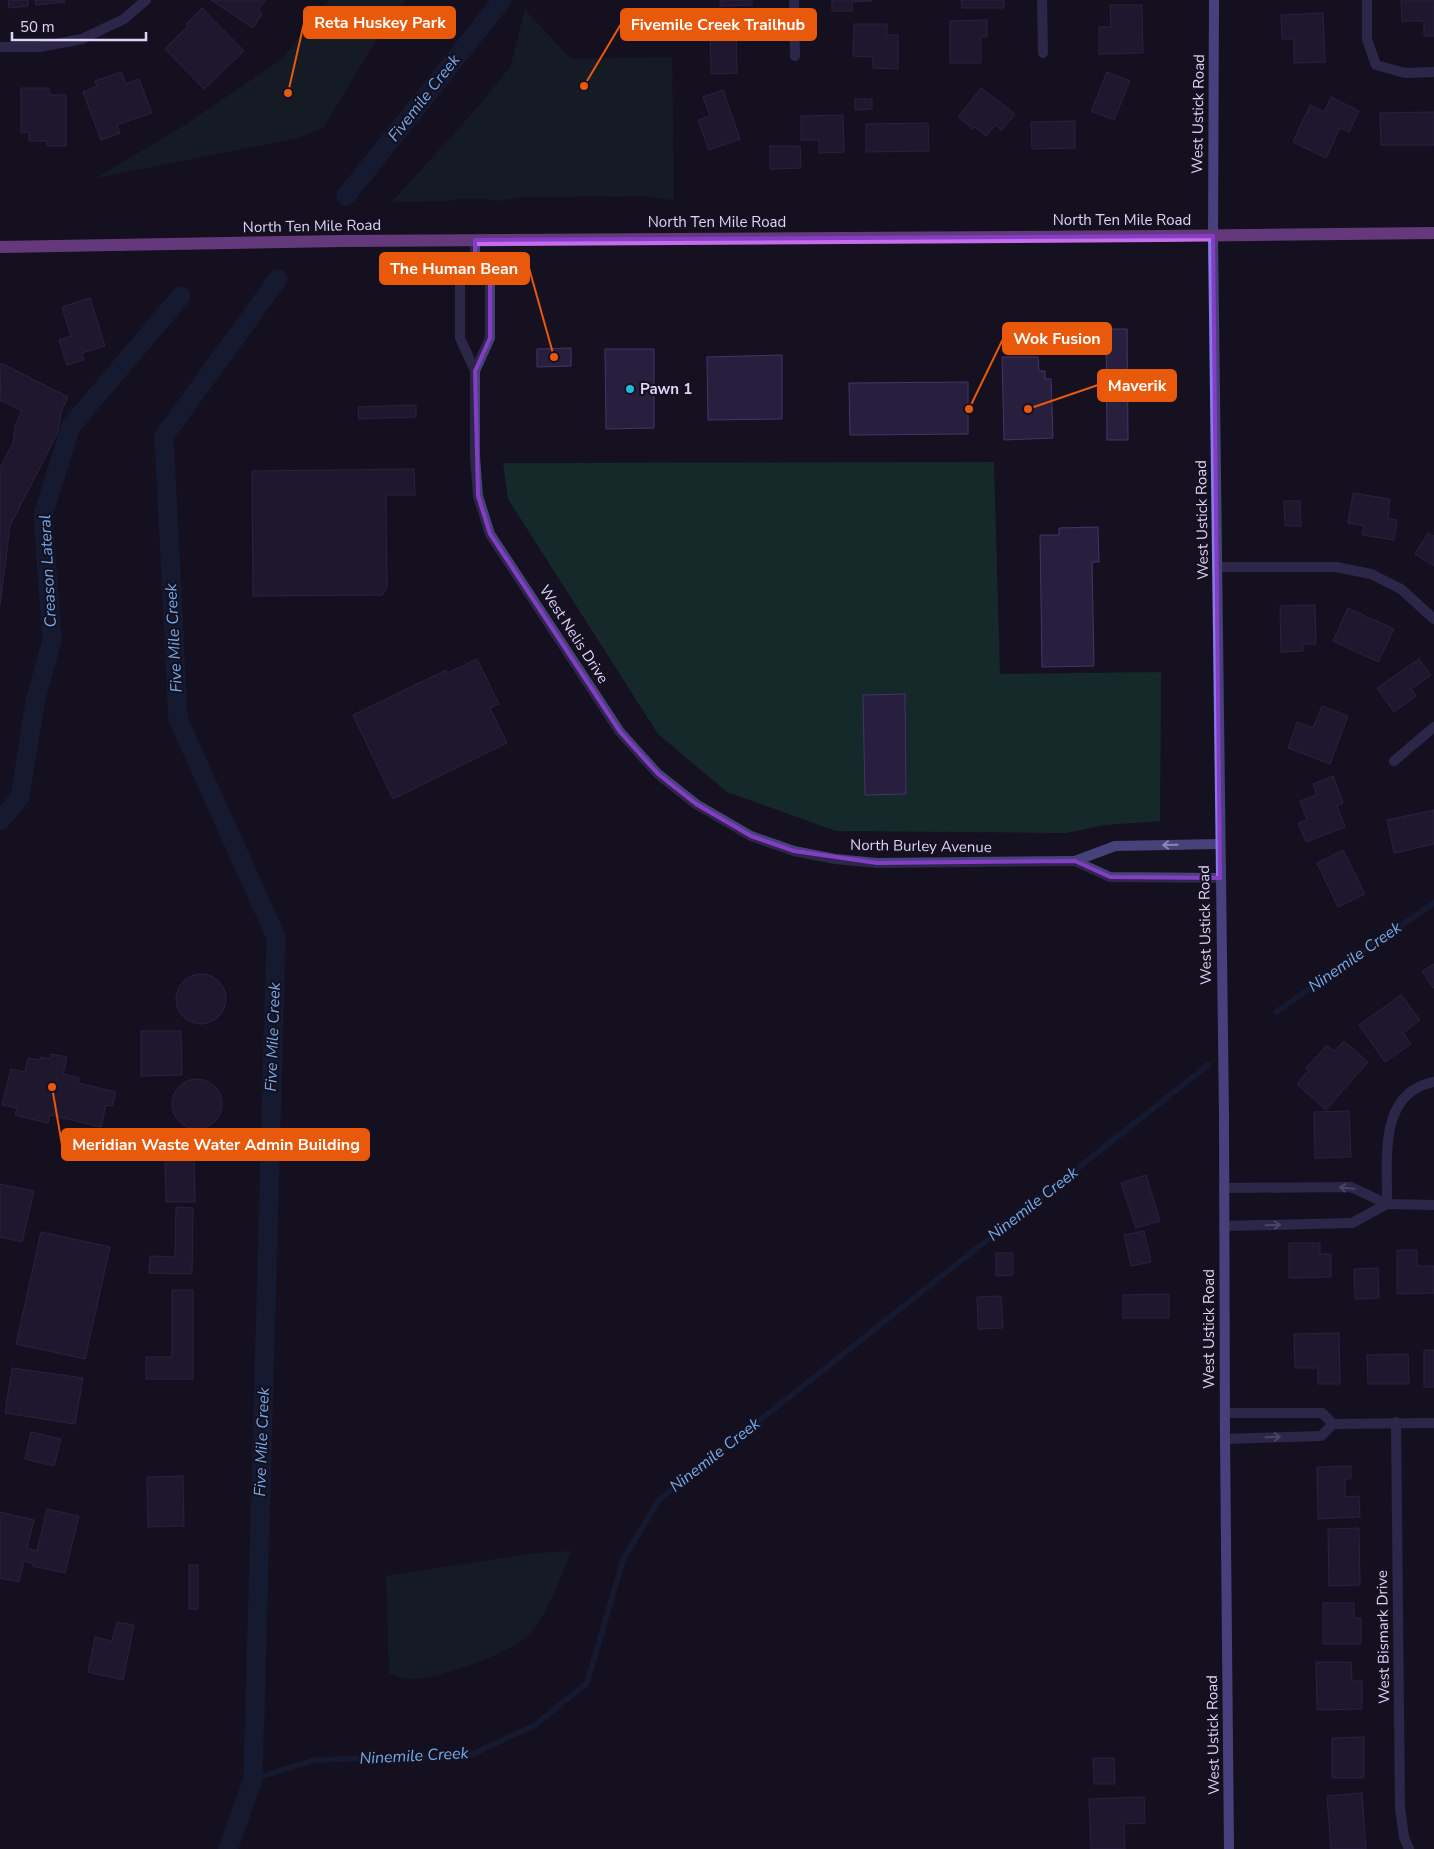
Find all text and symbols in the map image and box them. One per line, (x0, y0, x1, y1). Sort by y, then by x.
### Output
callout: Reta Huskey Park (304, 7, 455, 38)
callout: Fivemile Creek Trailhub (621, 9, 816, 40)
scale bar (12, 10, 146, 42)
text: Reta Huskey Park (314, 12, 446, 34)
text: Fivemile Creek Trailhub (631, 14, 805, 36)
text: 50 m (20, 17, 55, 37)
water label: Fivemile Creek (383, 49, 466, 146)
street label: West Ustick Road (1187, 54, 1209, 174)
street label: North Ten Mile Road (1053, 210, 1191, 230)
street label: North Ten Mile Road (648, 212, 786, 232)
street label: North Ten Mile Road (243, 215, 381, 237)
callout: The Human Bean (380, 253, 529, 284)
text: The Human Bean (390, 258, 518, 280)
callout: Wok Fusion (1003, 323, 1111, 354)
text: Wok Fusion (1013, 328, 1101, 350)
callout: Maverik (1098, 370, 1176, 401)
text: Maverik (1108, 375, 1167, 397)
place label: Pawn 1 (640, 379, 692, 399)
marker: Pawn 1 (624, 383, 636, 395)
street label: West Ustick Road (1191, 460, 1213, 580)
water label: Creason Lateral (34, 514, 62, 628)
street label: West Nelis Drive (535, 581, 613, 687)
water label: Five Mile Creek (160, 582, 188, 693)
street label: North Burley Avenue (850, 835, 992, 857)
one-way arrow (1163, 840, 1179, 850)
street label: West Ustick Road (1194, 865, 1216, 985)
water label: Ninemile Creek (1304, 916, 1407, 997)
water label: Five Mile Creek (260, 981, 286, 1092)
callout: Meridian Waste Water Admin Building (62, 1129, 369, 1160)
text: Meridian Waste Water Admin Building (72, 1134, 360, 1156)
water label: Ninemile Creek (983, 1161, 1084, 1246)
one-way arrow (1339, 1183, 1355, 1193)
one-way arrow (1264, 1220, 1281, 1230)
street label: West Ustick Road (1199, 1269, 1219, 1389)
water label: Five Mile Creek (249, 1386, 275, 1497)
water label: Ninemile Creek (665, 1412, 766, 1497)
one-way arrow (1265, 1432, 1281, 1442)
street label: West Bismark Drive (1372, 1570, 1394, 1704)
street label: West Ustick Road (1202, 1675, 1224, 1795)
water label: Ninemile Creek (359, 1742, 470, 1770)

